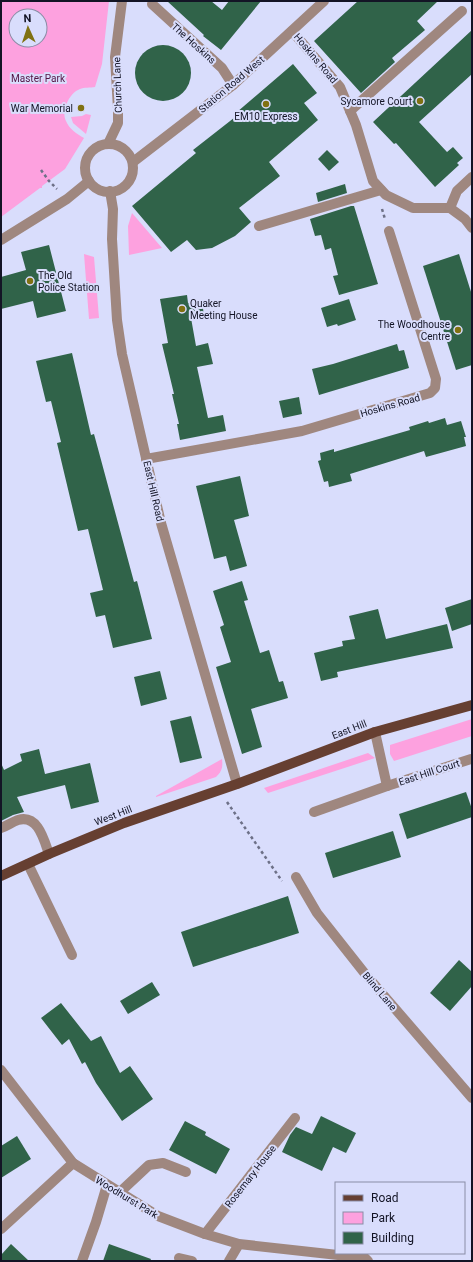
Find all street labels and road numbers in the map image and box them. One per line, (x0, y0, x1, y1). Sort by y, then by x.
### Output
street label: The Hoskins (169, 21, 218, 66)
street label: Hoskins Road (292, 31, 340, 85)
street label: Station Road West (196, 54, 266, 115)
street label: Church Lane (111, 57, 124, 113)
street label: Hoskins Road (359, 392, 421, 419)
street label: East Hill Road (141, 460, 166, 523)
street label: East Hill (330, 718, 368, 741)
street label: East Hill Court (397, 757, 461, 788)
street label: West Hill (93, 803, 134, 828)
street label: Blind Lane (360, 970, 399, 1013)
street label: Rosemary House (223, 1143, 278, 1210)
street label: Woodhurst Park (93, 1174, 161, 1221)

